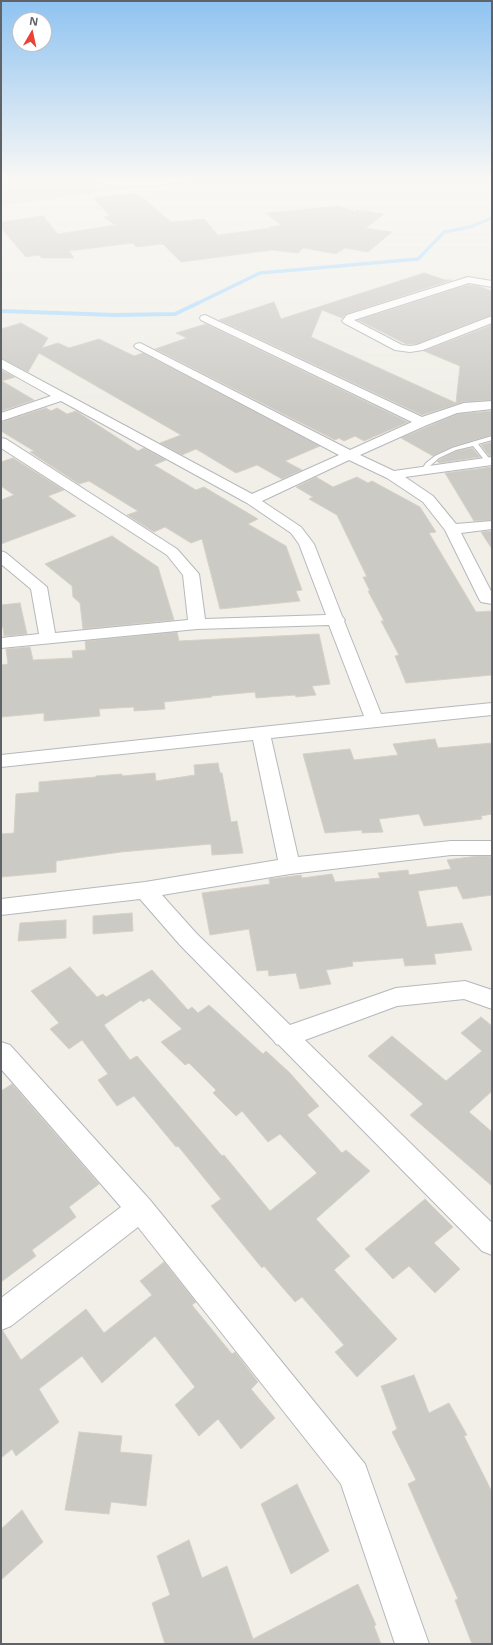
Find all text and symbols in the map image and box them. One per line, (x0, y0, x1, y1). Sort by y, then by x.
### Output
north arrow (12, 12, 52, 52)
text: N (28, 13, 39, 29)

